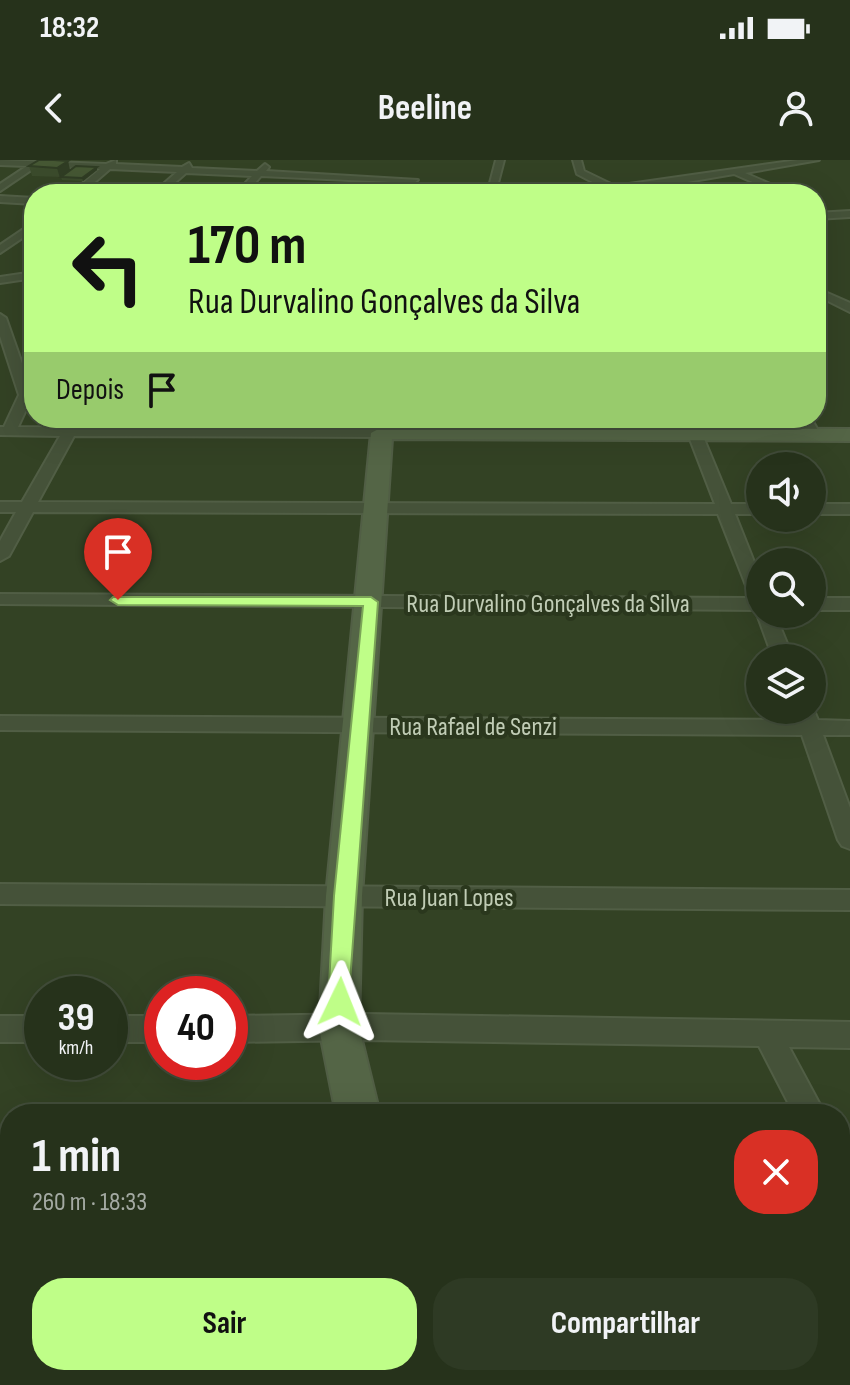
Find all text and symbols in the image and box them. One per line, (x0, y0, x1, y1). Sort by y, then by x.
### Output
text: 18:32 (40, 10, 99, 46)
icon: back (32, 86, 76, 130)
icon: person (774, 86, 818, 130)
text: Beeline (378, 87, 472, 130)
text: 170 m (188, 213, 306, 280)
icon: left (56, 216, 160, 320)
text: Rua Durvalino Gonçalves da Silva (188, 281, 580, 324)
icon: arrive (140, 368, 184, 412)
text: Depois (56, 372, 124, 408)
map controls (746, 452, 826, 724)
button: sound (746, 452, 826, 532)
pin (84, 518, 152, 600)
icon: arrive (96, 530, 140, 574)
button: search (746, 548, 826, 628)
street label: Rua Durvalino Gonçalves da Silva (406, 589, 690, 620)
button: layers (746, 644, 826, 724)
street label: Rua Rafael de Senzi (389, 712, 557, 743)
street label: Rua Juan Lopes (384, 883, 514, 914)
position arrow (298, 960, 382, 1044)
speed limit sign: 40 (144, 976, 248, 1080)
text: 39 (58, 994, 94, 1042)
text: km/h (59, 1036, 93, 1060)
text: 1 min (32, 1128, 121, 1185)
button: close (734, 1130, 818, 1214)
text: 260 m · 18:33 (32, 1187, 147, 1218)
button: Sair (32, 1278, 417, 1370)
button: Compartilhar (433, 1278, 818, 1370)

